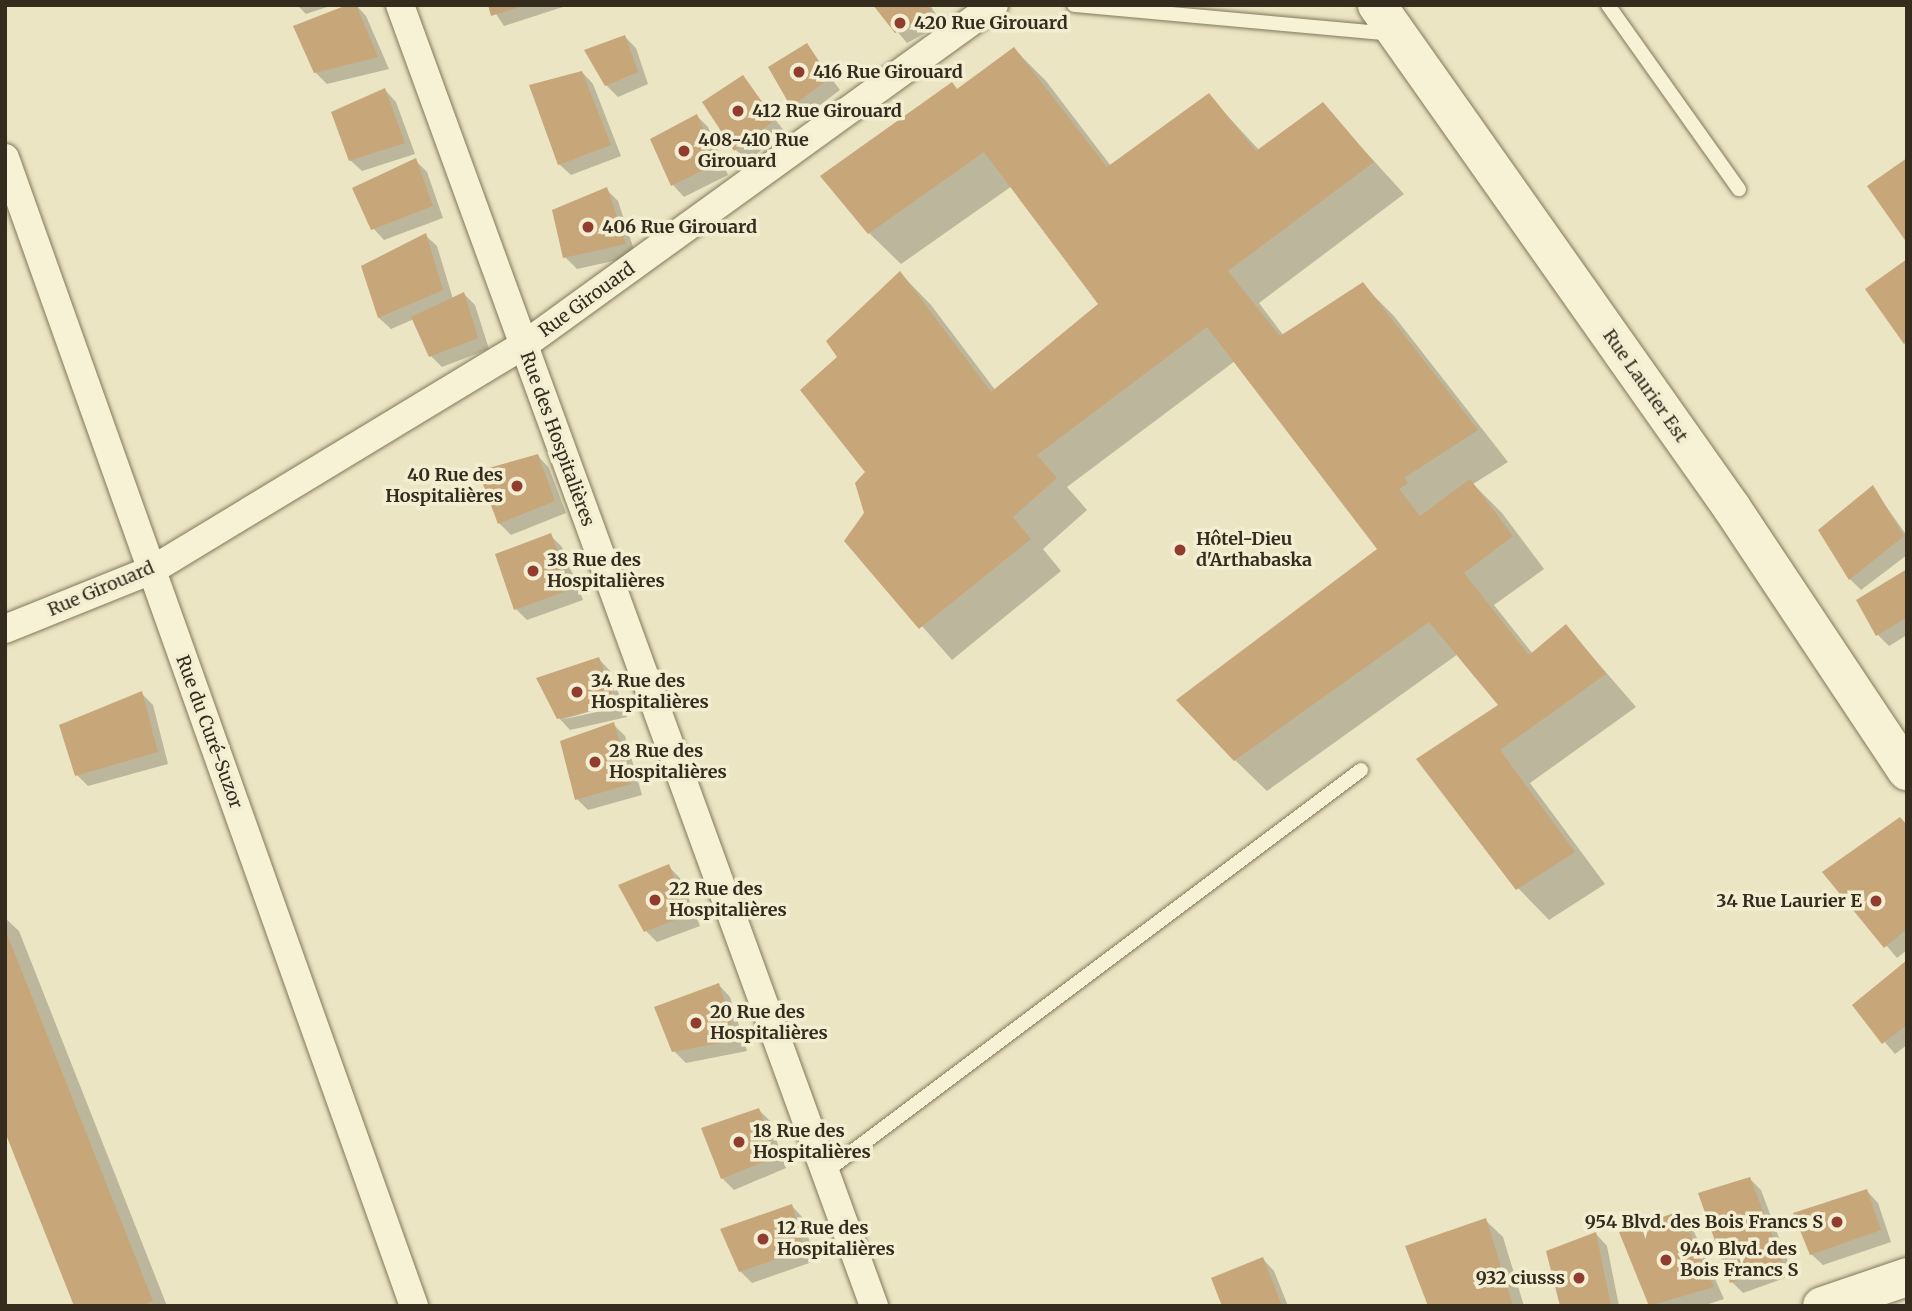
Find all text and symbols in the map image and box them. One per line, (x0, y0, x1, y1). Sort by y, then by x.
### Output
place label: 420 Rue Girouard (914, 12, 1068, 34)
marker: 420 Rue Girouard (892, 15, 908, 31)
place label: 416 Rue Girouard (813, 61, 963, 83)
marker: 416 Rue Girouard (791, 64, 807, 80)
place label: 412 Rue Girouard (752, 100, 902, 122)
marker: 412 Rue Girouard (730, 103, 746, 119)
place label: 408-410 Rue Girouard (698, 130, 809, 172)
marker: 408-410 Rue Girouard (676, 143, 692, 159)
place label: 406 Rue Girouard (602, 216, 757, 238)
marker: 406 Rue Girouard (580, 219, 596, 235)
street label: Rue Girouard (535, 258, 639, 342)
street label: Rue Laurier Est (1598, 325, 1692, 447)
street label: Rue des Hospitalières (515, 349, 599, 529)
place label: 40 Rue des Hospitalières (385, 465, 503, 508)
marker: 40 Rue des Hospitalières (509, 478, 525, 494)
place label: Hôtel-Dieu d'Arthabaska (1196, 529, 1312, 572)
marker: Hôtel-Dieu d'Arthabaska (1170, 540, 1190, 560)
place label: 38 Rue des Hospitalières (547, 550, 665, 592)
street label: Rue Girouard (45, 557, 157, 621)
marker: 38 Rue des Hospitalières (525, 563, 541, 579)
street label: Rue du Curé-Suzor (171, 652, 247, 812)
place label: 34 Rue des Hospitalières (591, 671, 709, 714)
marker: 34 Rue des Hospitalières (569, 684, 585, 700)
place label: 28 Rue des Hospitalières (609, 741, 727, 784)
marker: 28 Rue des Hospitalières (587, 754, 603, 770)
place label: 22 Rue des Hospitalières (669, 879, 787, 922)
place label: 34 Rue Laurier E (1716, 890, 1862, 912)
marker: 22 Rue des Hospitalières (647, 892, 663, 908)
marker: 34 Rue Laurier E (1868, 893, 1884, 909)
place label: 20 Rue des Hospitalières (710, 1002, 828, 1044)
marker: 20 Rue des Hospitalières (688, 1015, 704, 1031)
place label: 18 Rue des Hospitalières (753, 1121, 871, 1164)
marker: 18 Rue des Hospitalières (731, 1134, 747, 1150)
place label: 954 Blvd. des Bois Francs S (1585, 1211, 1823, 1233)
marker: 954 Blvd. des Bois Francs S (1829, 1214, 1845, 1230)
place label: 12 Rue des Hospitalières (777, 1218, 895, 1260)
marker: 12 Rue des Hospitalières (755, 1231, 771, 1247)
place label: 940 Blvd. des Bois Francs S (1680, 1239, 1798, 1282)
marker: 940 Blvd. des Bois Francs S (1658, 1252, 1674, 1268)
place label: 932 ciusss (1476, 1267, 1565, 1289)
marker: 932 ciusss (1571, 1270, 1587, 1286)

